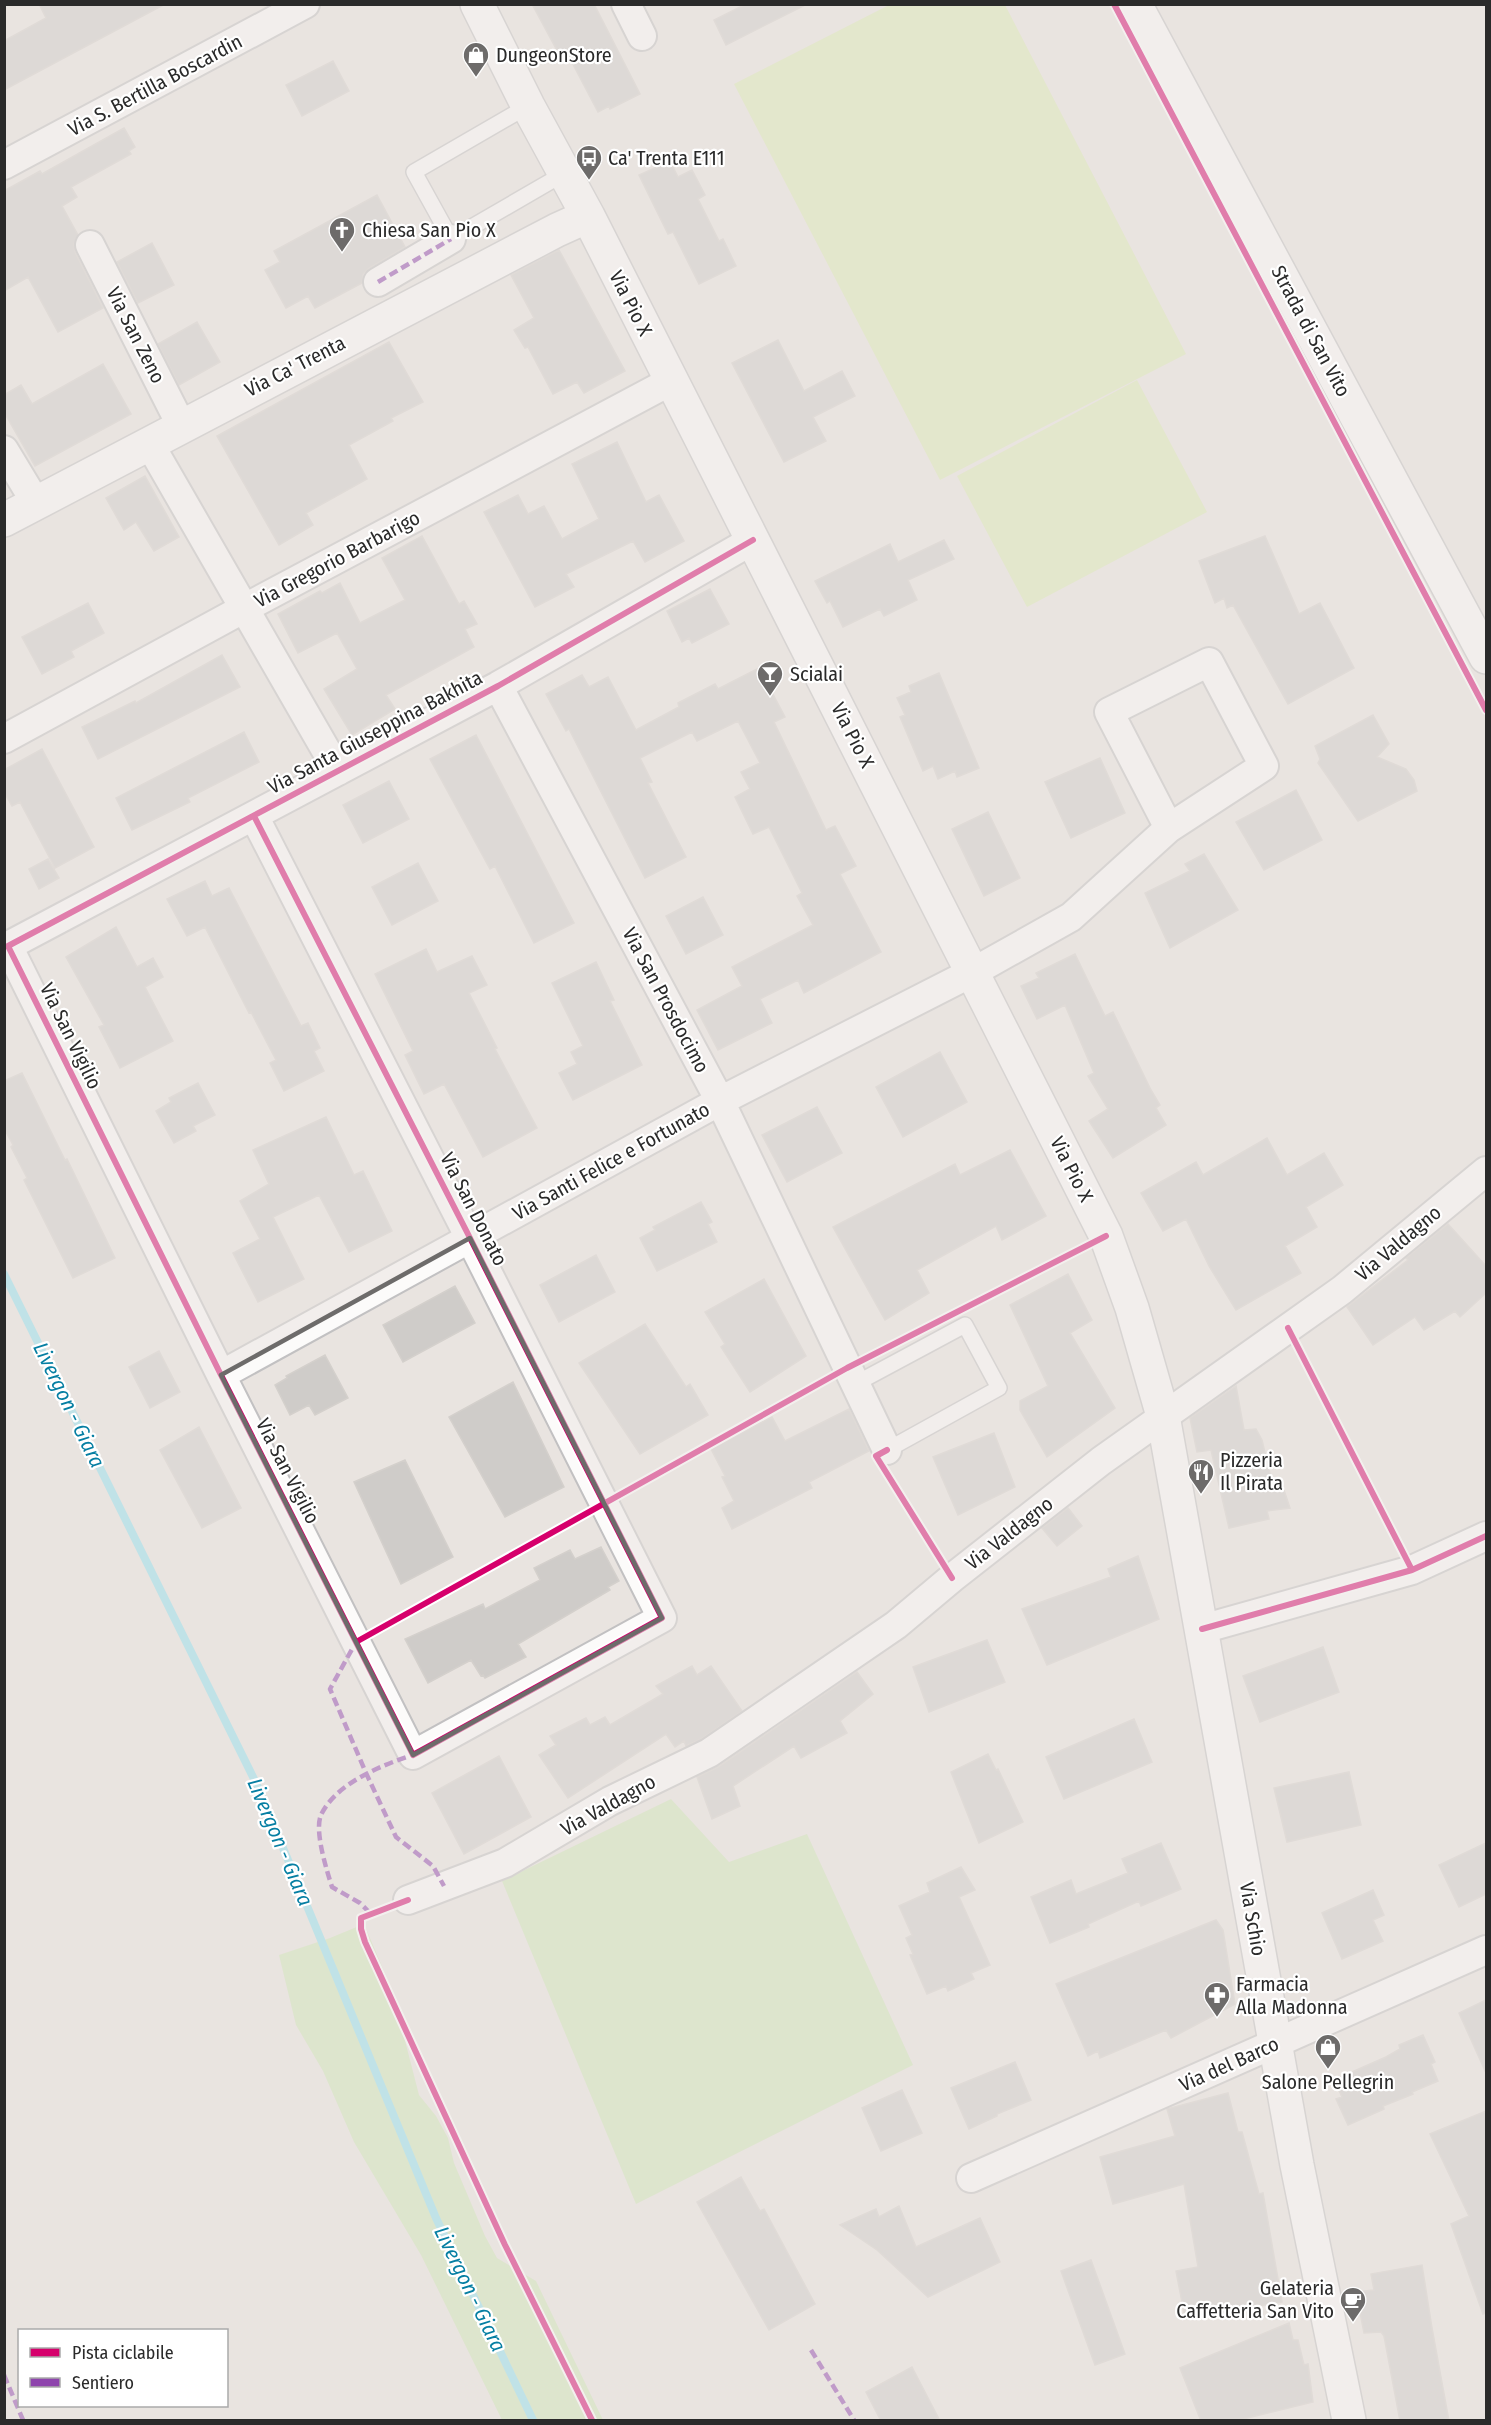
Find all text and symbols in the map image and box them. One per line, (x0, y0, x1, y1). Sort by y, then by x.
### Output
street label: Via S. Bertilla Boscardin (64, 29, 246, 141)
shop icon: DungeonStore (461, 40, 491, 78)
place label: DungeonStore (496, 43, 612, 67)
bus stop icon: Ca' Trenta E111 (574, 143, 604, 181)
place label: Ca' Trenta E111 (608, 146, 724, 170)
church icon: Chiesa San Pio X (327, 215, 357, 253)
place label: Chiesa San Pio X (362, 218, 496, 242)
street label: Strada di San Vito (1266, 261, 1356, 401)
street label: Via Pio X (604, 266, 658, 340)
street label: Via San Zeno (102, 283, 170, 387)
street label: Via Ca' Trenta (241, 330, 349, 402)
street label: Via Gregorio Barbarigo (250, 505, 424, 613)
bar icon: Scialai (755, 659, 785, 697)
place label: Scialai (790, 662, 843, 686)
street label: Via Santa Giuseppina Bakhita (264, 665, 486, 799)
street label: Via Pio X (826, 698, 880, 772)
street label: Via San Prosdocimo (618, 923, 714, 1077)
street label: Via San Vigilio (35, 979, 107, 1093)
street label: Via Santi Felice e Fortunato (508, 1097, 714, 1225)
street label: Via Pio X (1045, 1132, 1099, 1206)
street label: Via San Donato (435, 1148, 513, 1270)
street label: Via Valdagno (1350, 1200, 1446, 1286)
water label: Livergon - Giara (27, 1338, 111, 1472)
street label: Via San Vigilio (251, 1414, 325, 1528)
place label: Pizzeria Il Pirata (1220, 1448, 1283, 1495)
restaurant icon: Pizzeria Il Pirata (1186, 1457, 1216, 1495)
street label: Via Valdagno (960, 1491, 1058, 1575)
street label: Via Valdagno (556, 1769, 660, 1841)
water label: Livergon - Giara (241, 1774, 319, 1910)
street label: Via Schio (1235, 1880, 1271, 1958)
place label: Farmacia Alla Madonna (1236, 1972, 1348, 2019)
pharmacy icon: Farmacia Alla Madonna (1202, 1980, 1232, 2018)
street label: Via del Barco (1176, 2031, 1282, 2097)
shop icon: Salone Pellegrin (1313, 2032, 1343, 2070)
place label: Salone Pellegrin (1262, 2070, 1394, 2094)
water label: Livergon - Giara (428, 2222, 512, 2356)
place label: Gelateria Caffetteria San Vito (1176, 2276, 1334, 2323)
cafe icon: Gelateria Caffetteria San Vito (1338, 2285, 1368, 2323)
legend (18, 2329, 228, 2407)
text: Pista ciclabile (72, 2342, 174, 2364)
text: Sentiero (72, 2372, 134, 2394)

